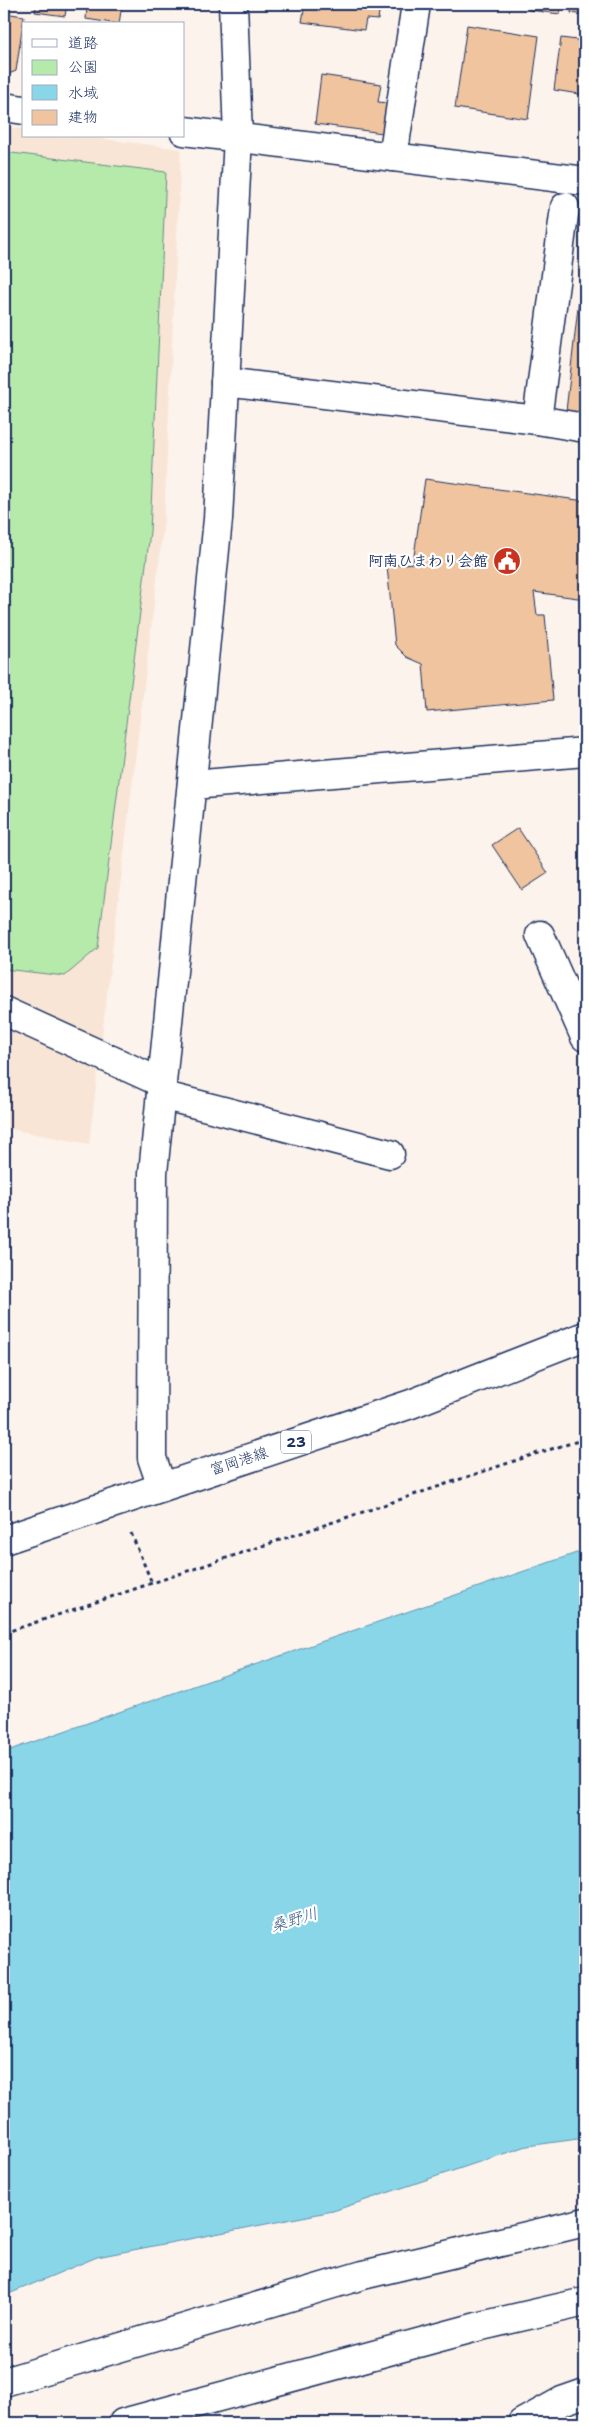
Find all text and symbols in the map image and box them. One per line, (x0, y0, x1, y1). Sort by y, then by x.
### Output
legend (22, 22, 185, 138)
text: 道路 (68, 33, 98, 53)
text: 公園 (68, 57, 98, 77)
text: 水域 (68, 83, 98, 103)
text: 建物 (68, 107, 98, 127)
public building icon: 阿南ひまわり会館 (492, 546, 522, 576)
place label: 阿南ひまわり会館 (368, 551, 488, 571)
road number: 23 (281, 1430, 311, 1454)
street label: 富岡港線 (207, 1442, 271, 1480)
water label: 桑野川 (268, 1902, 320, 1937)

